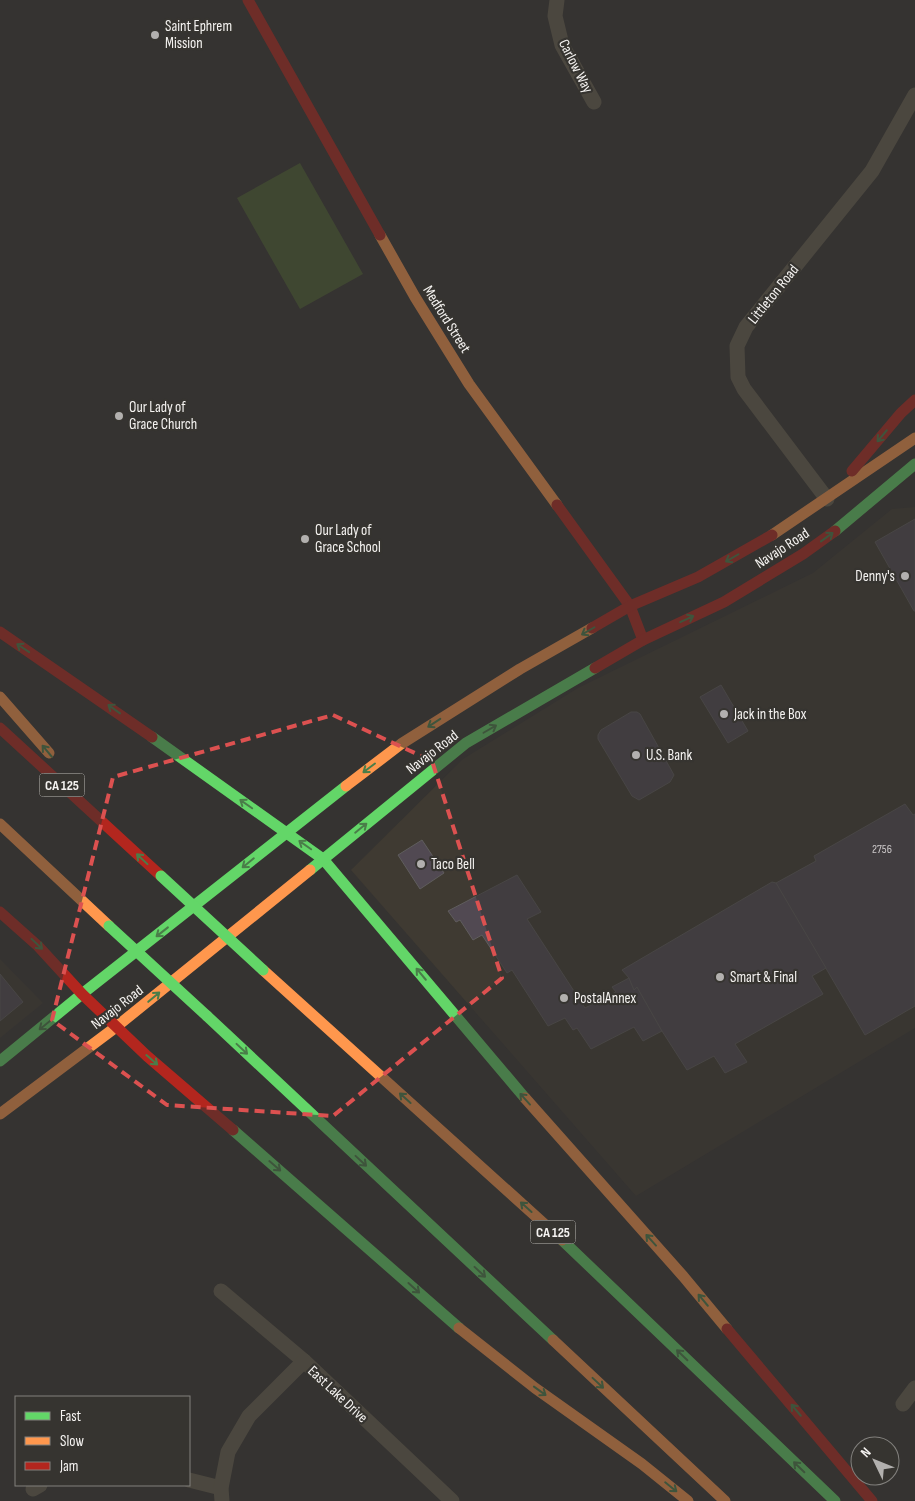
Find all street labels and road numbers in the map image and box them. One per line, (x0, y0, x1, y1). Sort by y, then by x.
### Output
street label: Carlow Way (554, 36, 597, 96)
street label: Littleton Road (744, 261, 803, 328)
street label: Medford Street (418, 282, 475, 357)
street label: Navajo Road (752, 524, 813, 573)
street label: Navajo Road (402, 726, 462, 779)
road number: CA 125 (40, 774, 84, 796)
street label: Navajo Road (87, 981, 147, 1034)
road number: CA 125 (530, 1220, 576, 1244)
street label: East Lake Drive (304, 1362, 372, 1427)

